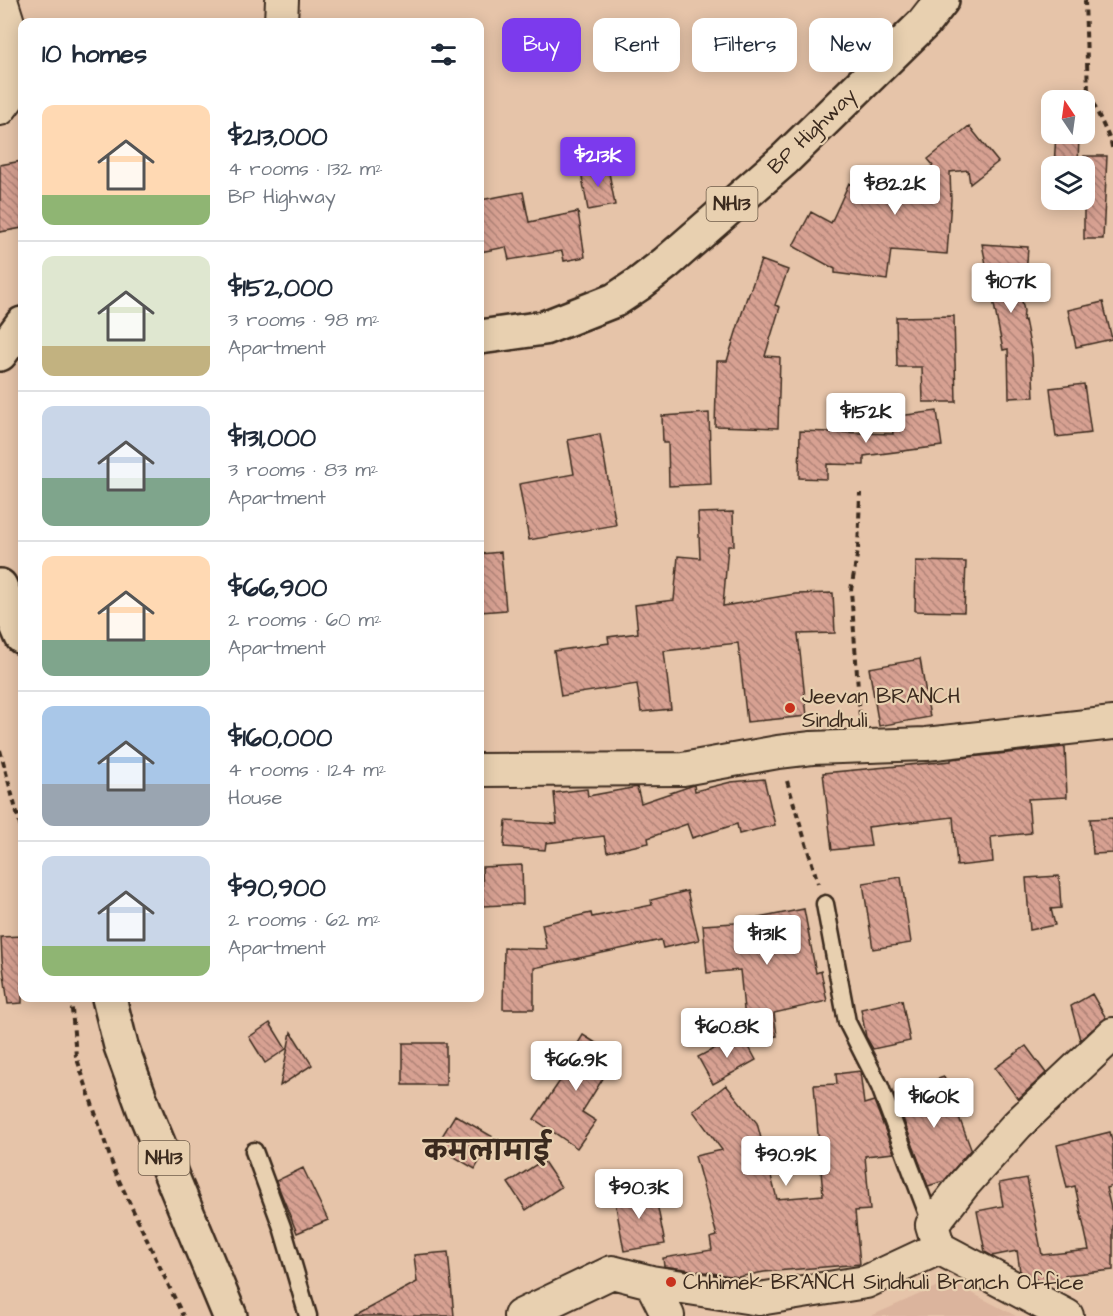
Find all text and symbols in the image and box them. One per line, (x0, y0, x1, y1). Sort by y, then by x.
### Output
chip: Buy (502, 18, 581, 72)
chip: Rent (593, 18, 680, 72)
chip: Filters (692, 18, 797, 72)
chip: New (809, 18, 893, 72)
text: 10 homes (42, 36, 147, 72)
icon: filters (427, 38, 460, 71)
street label: BP Highway (761, 81, 864, 182)
north arrow (1041, 90, 1095, 144)
map controls (1041, 90, 1095, 210)
text: $213,000 (228, 119, 328, 155)
icon: home (90, 129, 162, 201)
pin: $213K (556, 137, 640, 188)
text: $213K (574, 142, 622, 170)
text: 4 rooms · 132 m² (228, 155, 383, 183)
button: layers (1041, 156, 1095, 210)
pin: $82.2K (846, 165, 944, 216)
text: $82.2K (864, 170, 926, 198)
text: BP Highway (228, 183, 336, 211)
road number: NH13 (706, 187, 758, 221)
pin: $107K (969, 263, 1053, 314)
text: $107K (986, 268, 1036, 296)
text: $152,000 (228, 270, 333, 306)
icon: home (90, 280, 162, 352)
text: 3 rooms · 98 m² (228, 306, 380, 334)
text: Apartment (228, 334, 326, 362)
pin: $152K (824, 393, 908, 444)
text: $152K (840, 398, 892, 426)
text: $131,000 (228, 420, 316, 456)
icon: home (90, 430, 162, 502)
text: 3 rooms · 83 m² (228, 456, 378, 484)
text: Apartment (228, 484, 326, 512)
text: $66,900 (228, 570, 327, 606)
icon: home (90, 580, 162, 652)
text: 2 rooms · 60 m² (228, 606, 382, 634)
text: Apartment (228, 634, 326, 662)
place label: Jeevan BRANCH Sindhuli (802, 682, 961, 735)
marker: Jeevan BRANCH Sindhuli (783, 701, 797, 715)
text: $160,000 (228, 720, 332, 756)
icon: home (90, 730, 162, 802)
text: 4 rooms · 124 m² (228, 756, 386, 784)
text: House (228, 784, 282, 812)
text: $90,900 (228, 870, 326, 906)
icon: home (90, 880, 162, 952)
text: 2 rooms · 62 m² (228, 906, 380, 934)
pin: $131K (725, 915, 809, 966)
text: $131K (748, 920, 786, 948)
text: Apartment (228, 934, 326, 962)
pin: $60.8K (678, 1008, 776, 1059)
text: $60.8K (695, 1013, 759, 1041)
pin: $66.9K (527, 1041, 625, 1092)
text: $66.9K (545, 1046, 607, 1074)
pin: $160K (892, 1078, 976, 1129)
text: $160K (909, 1083, 959, 1111)
district label: कमलामाई (422, 1129, 553, 1171)
pin: $90.9K (737, 1136, 835, 1187)
road number: NH13 (138, 1141, 190, 1175)
text: $90.9K (755, 1141, 817, 1169)
pin: $90.3K (590, 1169, 688, 1220)
text: $90.3K (609, 1174, 669, 1202)
place label: Chhimek BRANCH Sindhuli Branch Office (683, 1268, 1084, 1297)
marker: Chhimek BRANCH Sindhuli Branch Office (664, 1275, 678, 1289)

